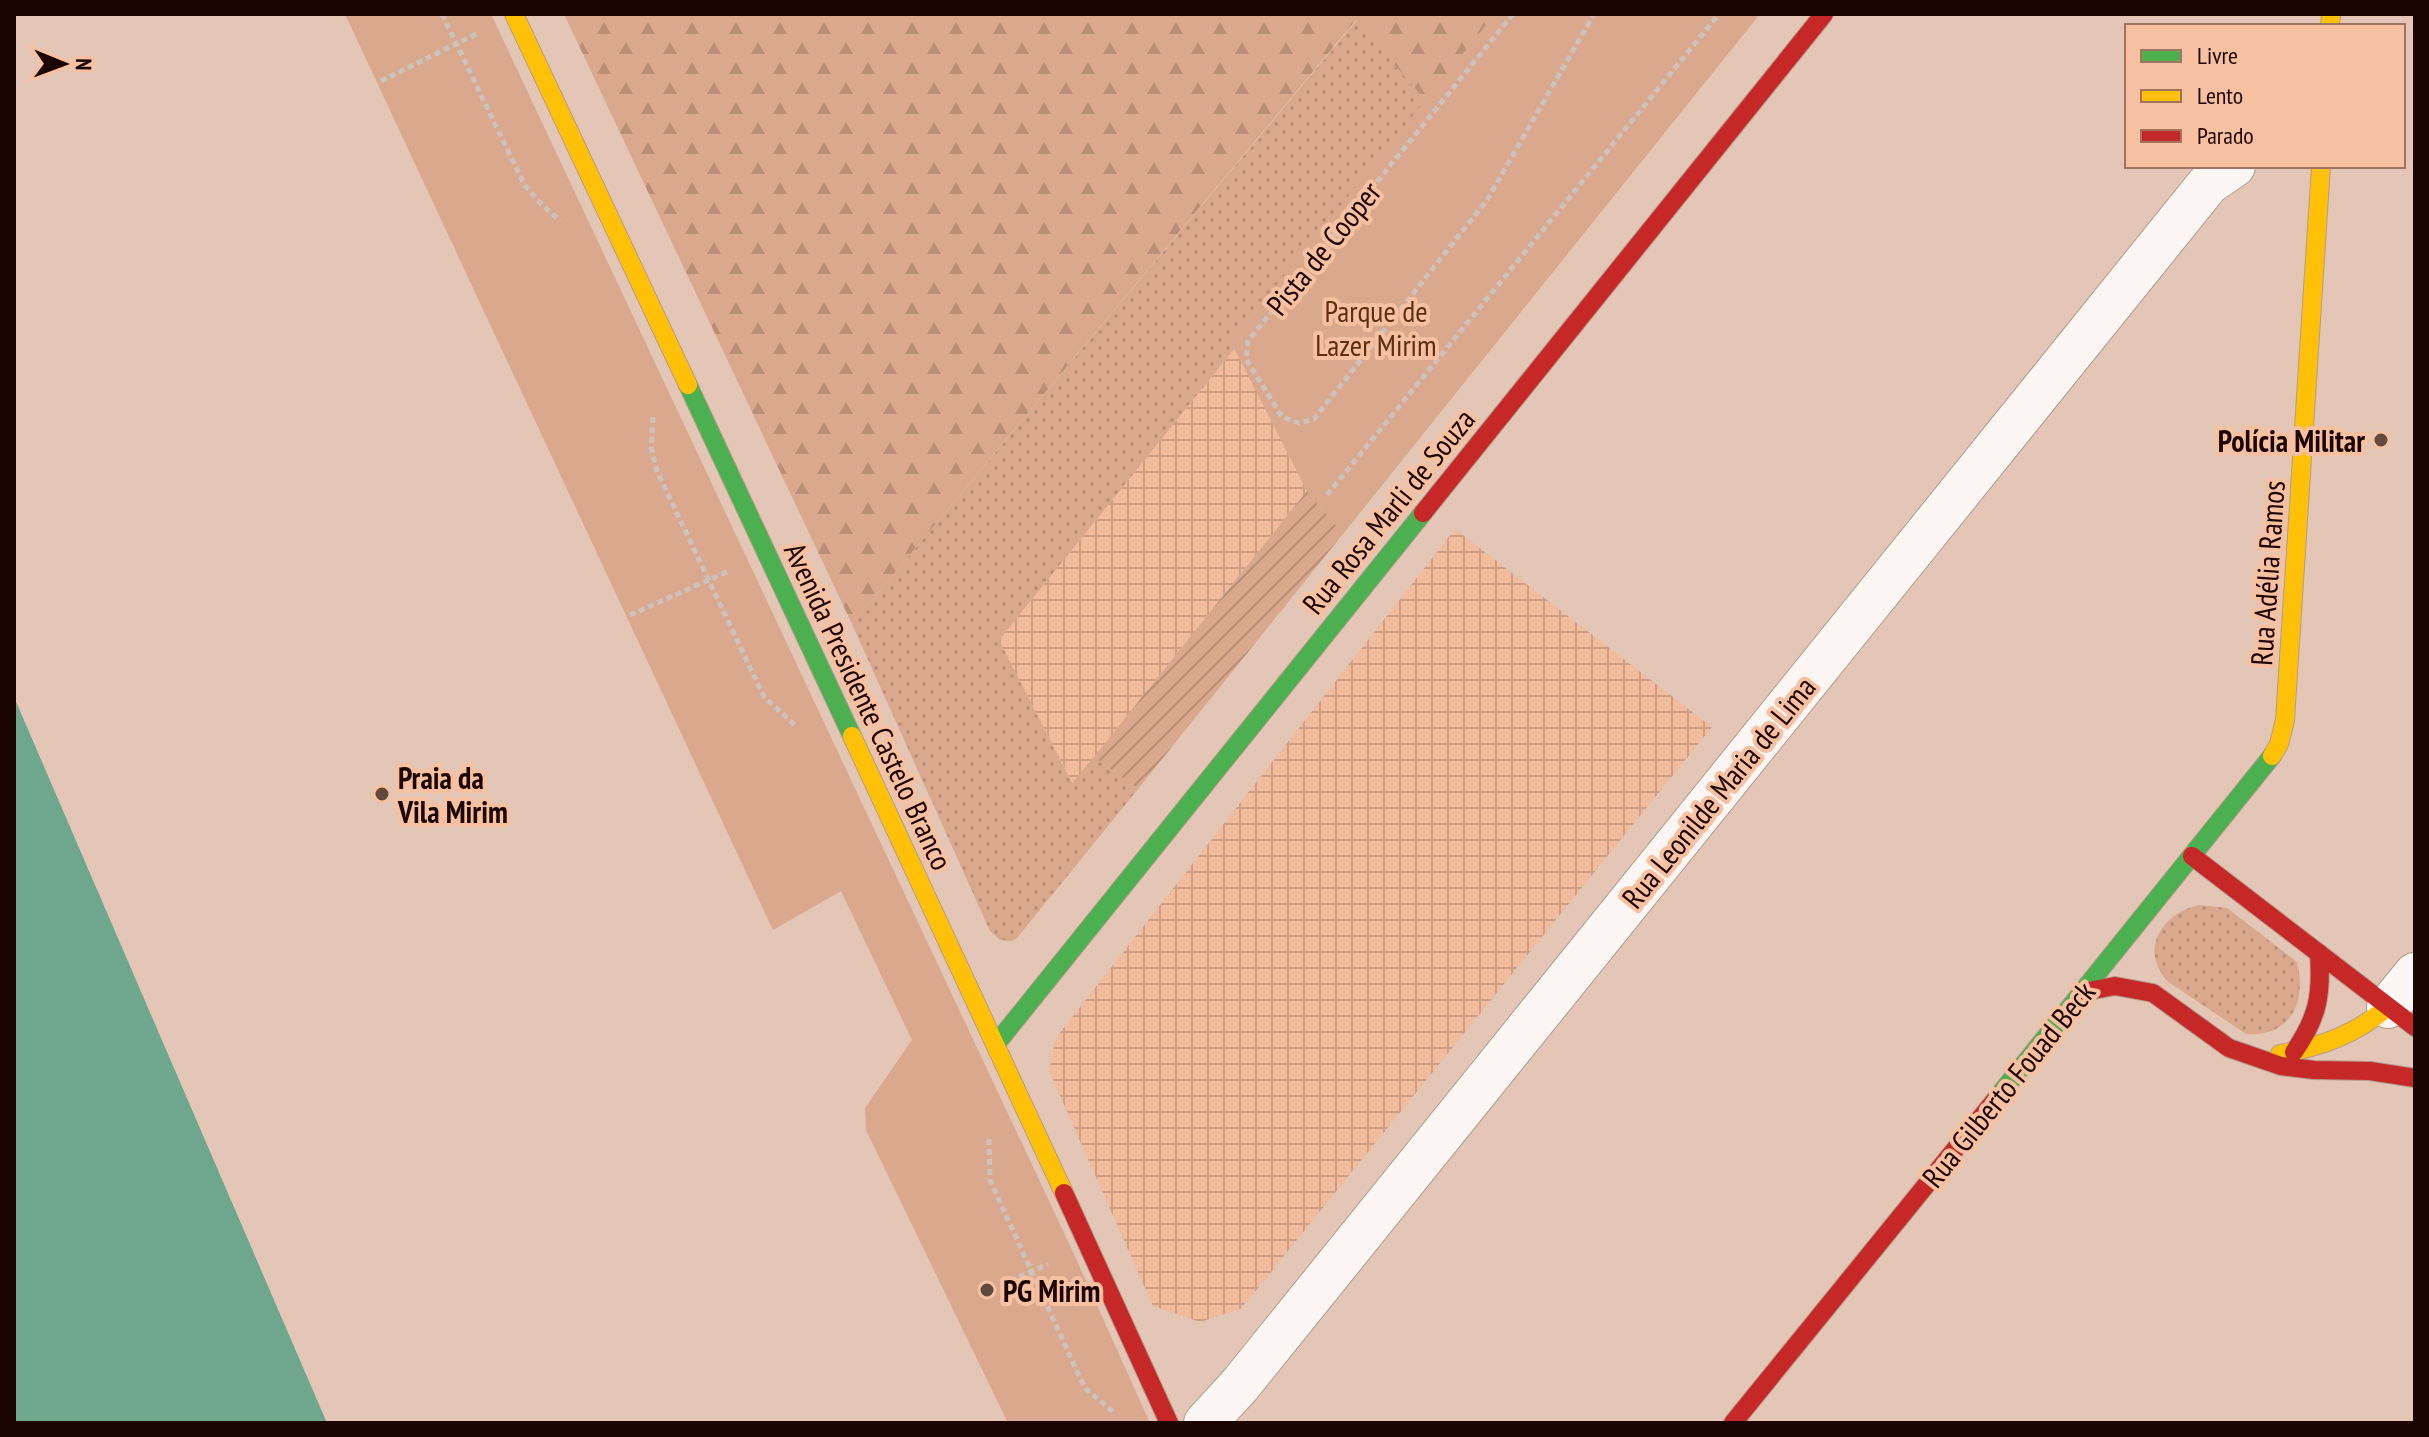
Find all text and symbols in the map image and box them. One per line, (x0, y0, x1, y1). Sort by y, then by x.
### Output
north arrow (24, 24, 104, 104)
legend (2125, 24, 2405, 168)
text: Livre (2197, 40, 2238, 71)
text: N (70, 58, 98, 71)
text: Lento (2197, 80, 2243, 111)
text: Parado (2197, 120, 2254, 151)
street label: Pista de Cooper (1257, 173, 1389, 323)
park label: Parque de Lazer Mirim (1315, 291, 1437, 364)
street label: Rua Rosa Marli de Souza (1293, 400, 1483, 622)
place label: Polícia Militar (2218, 421, 2365, 460)
marker: Polícia Militar (2372, 431, 2390, 449)
street label: Rua Adélia Ramos (2241, 479, 2293, 667)
street label: Avenida Presidente Castelo Branco (776, 536, 962, 876)
street label: Rua Leonilde Maria de Lima (1613, 668, 1823, 916)
place label: Praia da Vila Mirim (397, 758, 508, 831)
marker: Praia da Vila Mirim (373, 785, 391, 803)
street label: Rua Gilberto Fouad Beck (1913, 973, 2103, 1195)
place label: PG Mirim (1003, 1271, 1100, 1310)
marker: PG Mirim (978, 1281, 996, 1299)

